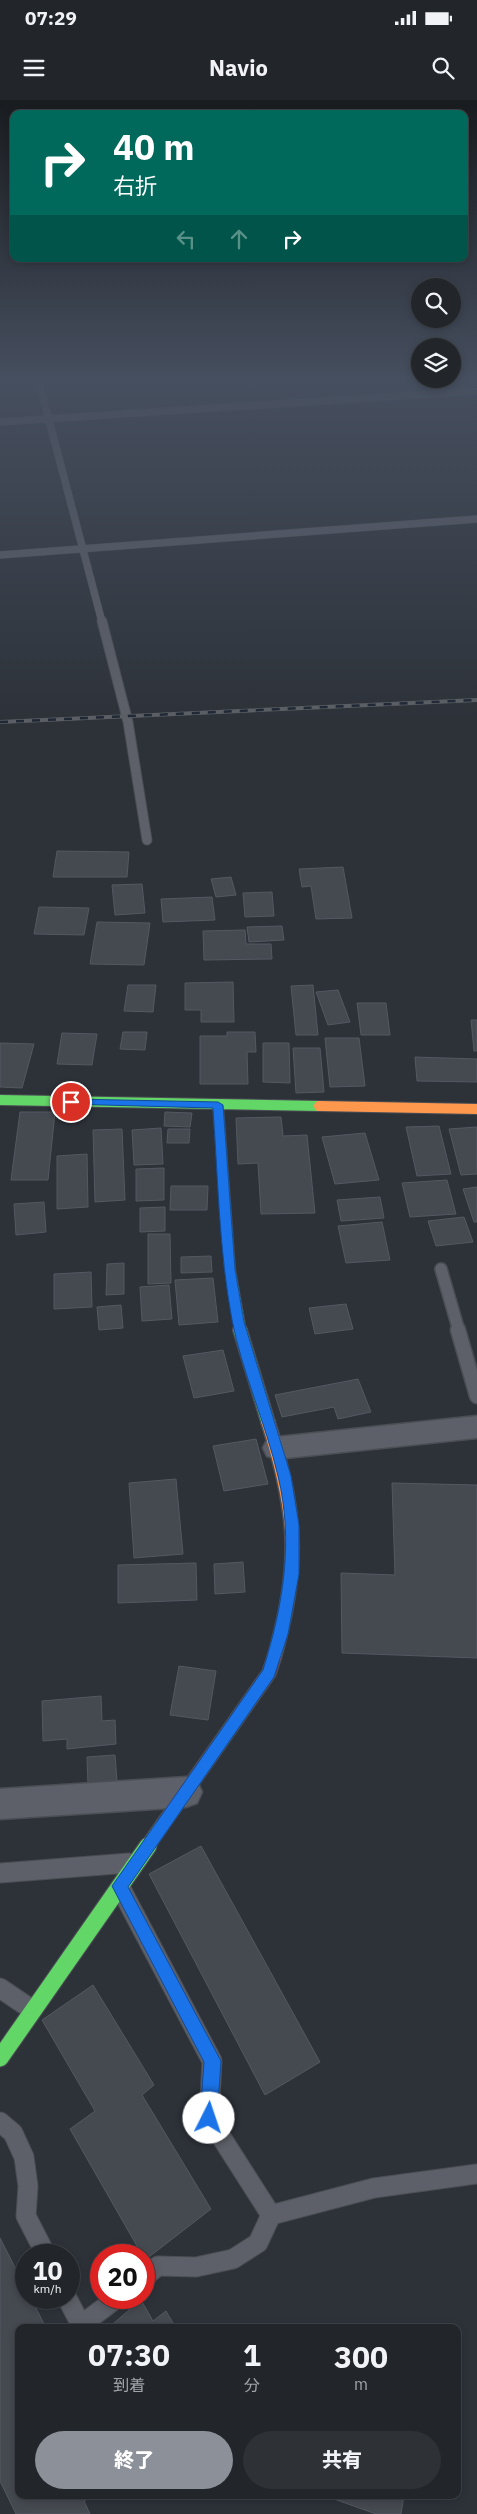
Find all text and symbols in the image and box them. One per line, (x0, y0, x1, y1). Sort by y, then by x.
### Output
text: 07:29 (25, 6, 77, 30)
text: Navio (209, 53, 268, 82)
icon: menu (20, 54, 48, 82)
icon: search (429, 54, 457, 82)
text: 40 m (113, 124, 195, 170)
icon: right (30, 130, 95, 195)
text: 右折 (113, 171, 157, 200)
icon: left (172, 225, 200, 253)
icon: ahead (225, 225, 253, 253)
icon: right (278, 225, 306, 253)
map controls (411, 278, 461, 388)
button: search (411, 278, 461, 328)
button: layers (411, 338, 461, 388)
pin (50, 1081, 92, 1123)
icon: arrive (57, 1088, 85, 1116)
position arrow (182, 2091, 234, 2143)
speed limit sign: 20 (90, 2244, 155, 2309)
text: 10 (32, 2254, 63, 2287)
text: km/h (33, 2281, 62, 2296)
text: 07:30 (88, 2335, 170, 2374)
text: 1 (243, 2335, 261, 2374)
text: 300 (334, 2337, 388, 2376)
text: m (354, 2374, 368, 2394)
text: 到着 (113, 2375, 145, 2395)
text: 分 (244, 2375, 260, 2395)
button: 終了 (35, 2431, 233, 2489)
button: 共有 (243, 2431, 441, 2489)

